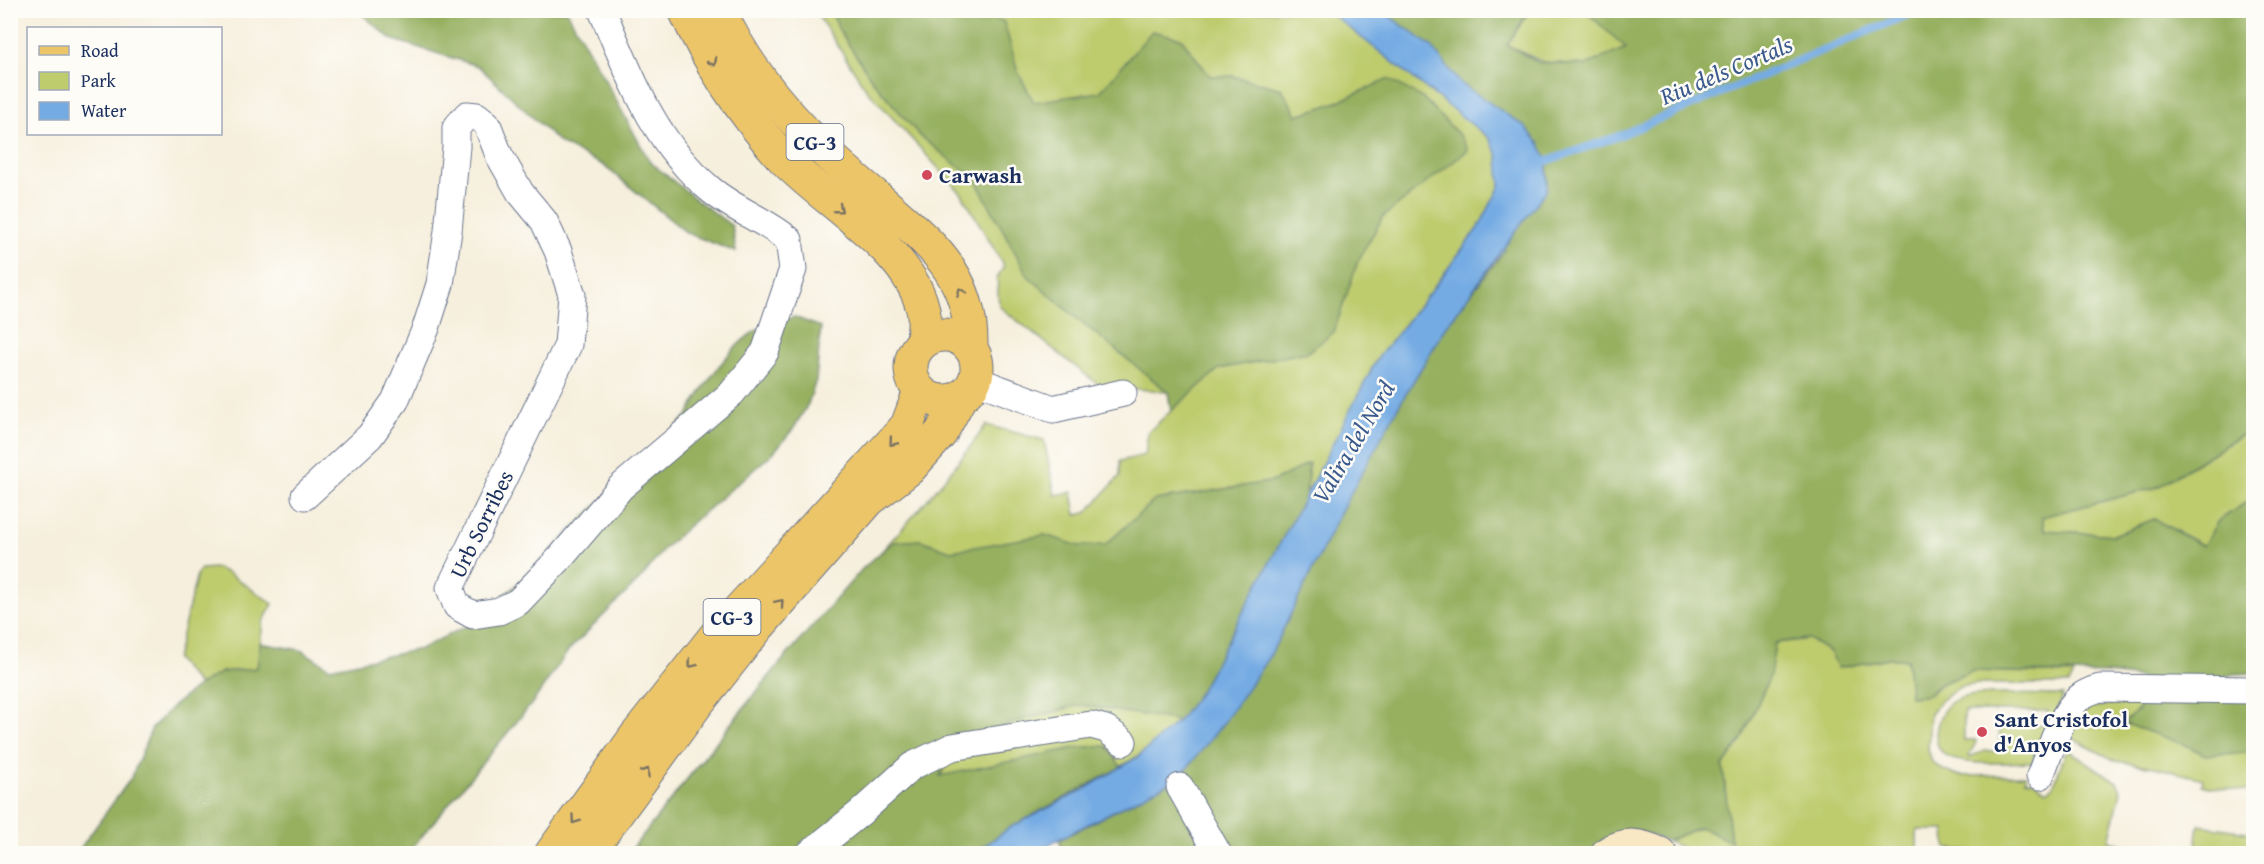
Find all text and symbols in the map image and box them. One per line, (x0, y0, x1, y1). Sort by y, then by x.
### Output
water label: Riu dels Cortals (1653, 26, 1798, 114)
legend (27, 27, 222, 135)
text: Road (81, 37, 119, 64)
one-way arrow (706, 56, 717, 66)
text: Park (81, 67, 117, 94)
text: Water (81, 97, 127, 124)
road number: CG-3 (786, 124, 844, 160)
place label: Carwash (939, 159, 1022, 191)
marker: Carwash (920, 168, 934, 182)
one-way arrow (832, 201, 843, 212)
one-way arrow (956, 287, 968, 298)
water label: Valira del Nord (1303, 374, 1404, 510)
one-way arrow (889, 435, 900, 446)
street label: Urb Sorribes (441, 465, 521, 583)
road number: CG-3 (704, 599, 760, 635)
one-way arrow (772, 599, 783, 610)
one-way arrow (689, 658, 700, 669)
place label: Sant Cristofol d'Anyos (1994, 703, 2128, 760)
marker: Sant Cristofol d'Anyos (1975, 725, 1989, 739)
one-way arrow (639, 768, 650, 779)
one-way arrow (571, 814, 582, 825)

